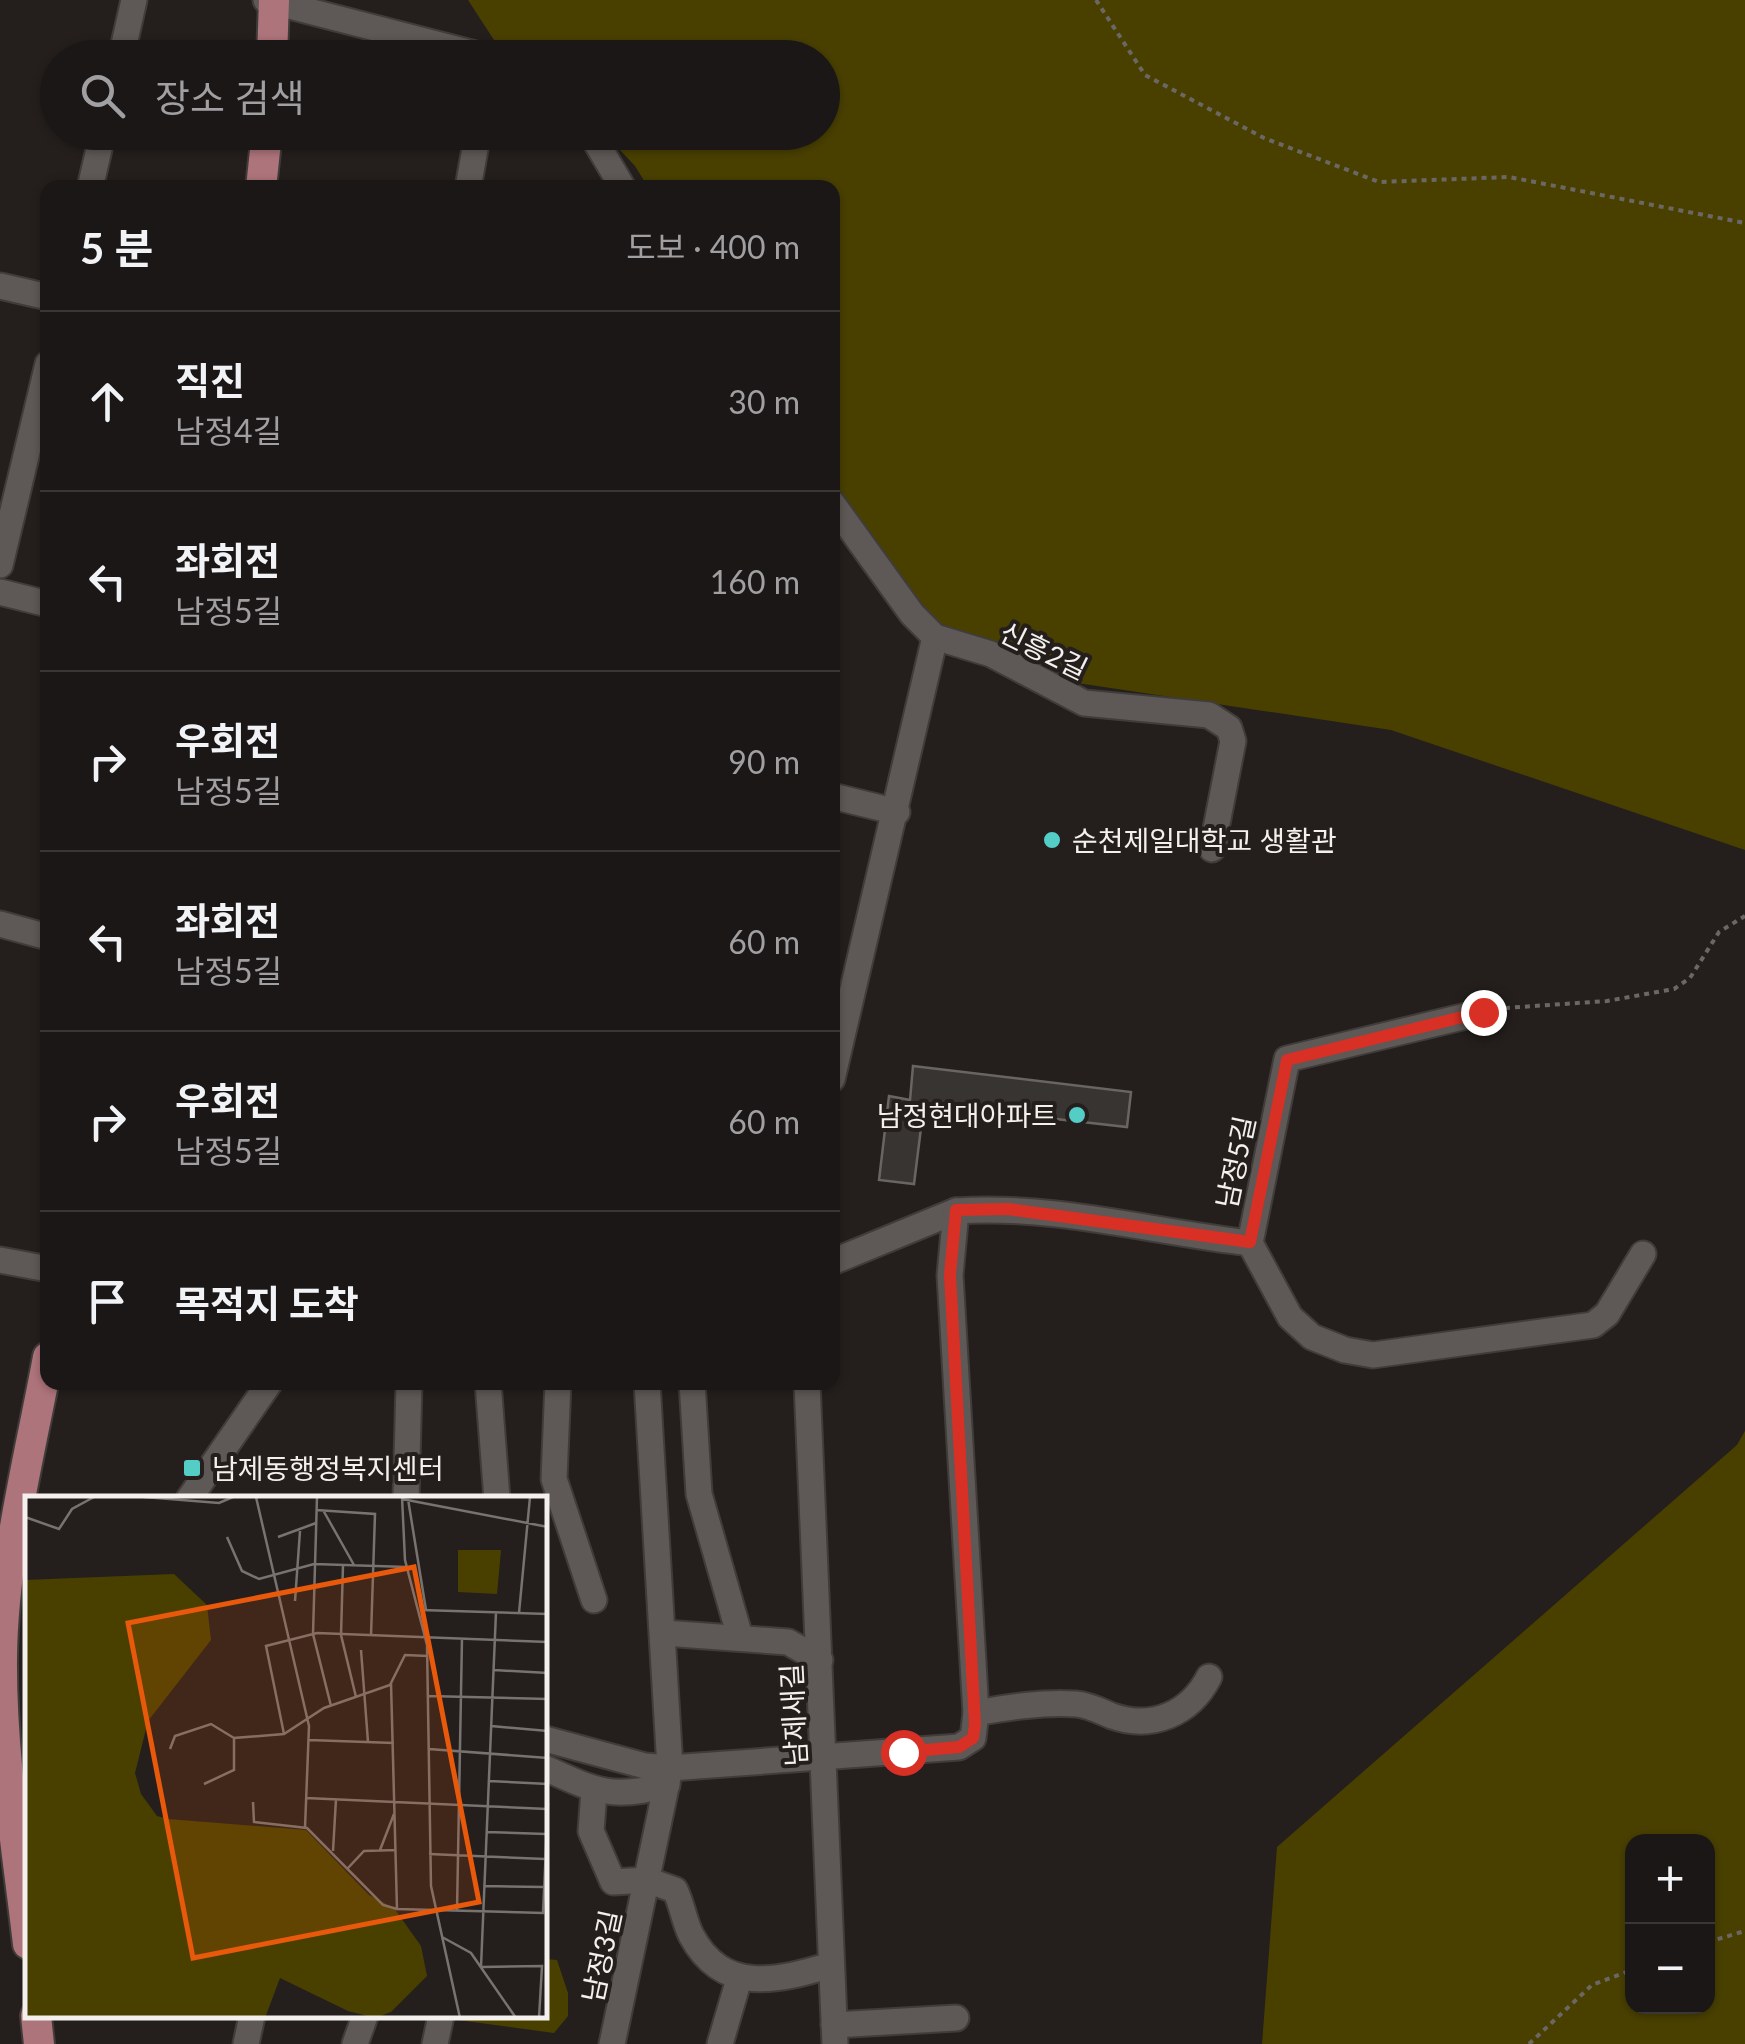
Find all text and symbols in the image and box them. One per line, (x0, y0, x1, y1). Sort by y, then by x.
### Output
search box (40, 40, 840, 150)
icon: search (75, 68, 130, 123)
text: 장소 검색 (155, 74, 305, 120)
text: 5 분 (80, 223, 153, 273)
text: 도보 · 400 m (626, 227, 800, 266)
text: 직진 (175, 357, 245, 403)
icon: ahead (80, 374, 135, 429)
text: 30 m (728, 382, 800, 421)
text: 남정4길 (175, 411, 282, 450)
text: 좌회전 (175, 537, 280, 583)
icon: left (80, 554, 135, 609)
text: 160 m (710, 562, 800, 601)
text: 남정5길 (175, 591, 282, 630)
street label: 신흥2길 (995, 614, 1093, 686)
text: 우회전 (175, 717, 280, 763)
icon: right (80, 734, 135, 789)
text: 90 m (728, 742, 800, 781)
text: 남정5길 (175, 771, 282, 810)
place label: 순천제일대학교 생활관 (1072, 823, 1337, 857)
marker: 순천제일대학교 생활관 (1041, 829, 1063, 851)
text: 좌회전 (175, 897, 280, 943)
icon: left (80, 914, 135, 969)
text: 60 m (728, 922, 800, 961)
text: 남정5길 (175, 951, 282, 990)
route end (1461, 990, 1507, 1036)
text: 우회전 (175, 1077, 280, 1123)
icon: right (80, 1094, 135, 1149)
place label: 남정현대아파트 (877, 1098, 1057, 1132)
text: 60 m (728, 1102, 800, 1141)
marker: 남정현대아파트 (1066, 1104, 1088, 1126)
street label: 남정5길 (1209, 1113, 1261, 1211)
text: 남정5길 (175, 1131, 282, 1170)
icon: arrive (80, 1274, 135, 1329)
text: 목적지 도착 (175, 1280, 359, 1326)
place label: 남제동행정복지센터 (212, 1451, 444, 1485)
marker: 남제동행정복지센터 (181, 1457, 203, 1479)
inset map (25, 1496, 548, 2019)
street label: 남제새길 (773, 1663, 813, 1767)
route start (881, 1730, 927, 1776)
map controls (1625, 1834, 1715, 2014)
button: + (1625, 1834, 1715, 1924)
street label: 남정3길 (575, 1907, 627, 2005)
button: − (1625, 1924, 1715, 2014)

